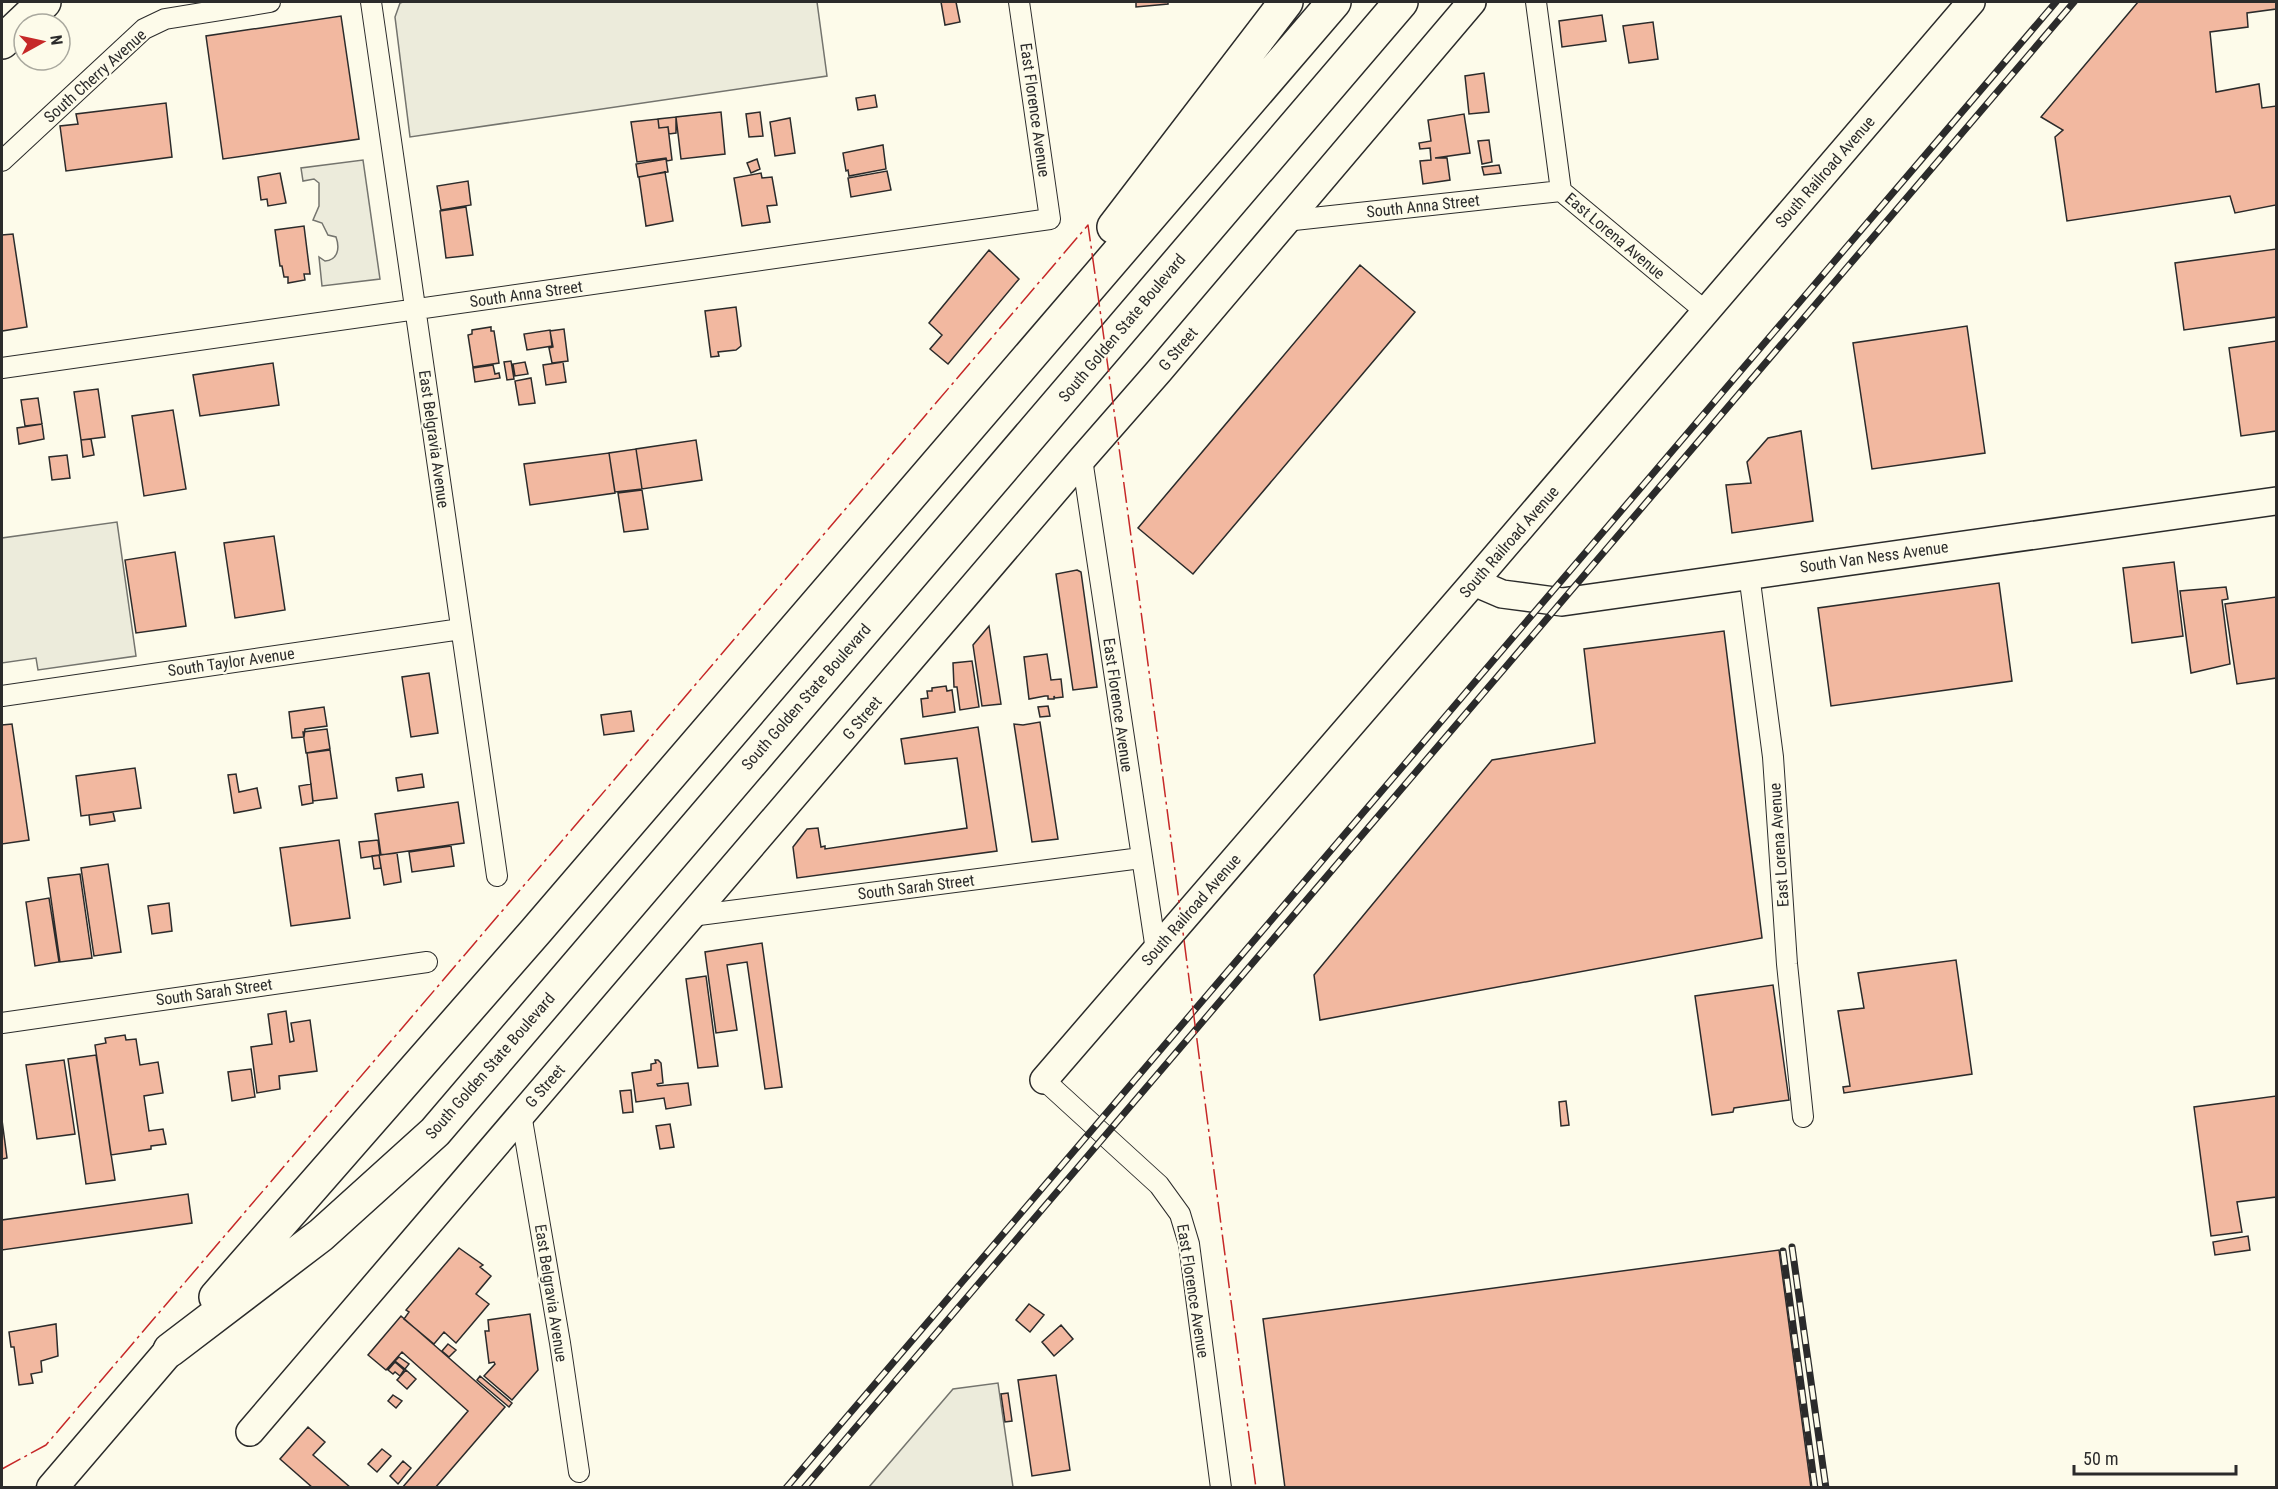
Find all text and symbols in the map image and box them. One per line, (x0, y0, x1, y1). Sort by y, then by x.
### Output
north arrow (12, 12, 72, 72)
street label: South Cherry Avenue (40, 25, 150, 127)
text: N (46, 34, 66, 46)
street label: East Florence Avenue (1016, 42, 1054, 178)
street label: South Railroad Avenue (1771, 112, 1879, 232)
street label: East Lorena Avenue (1561, 189, 1669, 283)
street label: South Anna Street (1365, 191, 1481, 221)
street label: South Golden State Boulevard (1054, 250, 1190, 406)
street label: South Anna Street (468, 277, 584, 311)
street label: G Street (1154, 323, 1202, 374)
street label: East Belgravia Avenue (415, 369, 453, 509)
street label: South Railroad Avenue (1455, 482, 1563, 602)
street label: South Van Ness Avenue (1799, 537, 1949, 577)
street label: South Golden State Boulevard (737, 620, 875, 774)
street label: East Florence Avenue (1099, 637, 1137, 773)
street label: South Taylor Avenue (166, 644, 296, 680)
street label: G Street (838, 692, 886, 743)
street label: East Lorena Avenue (1765, 782, 1793, 908)
street label: South Railroad Avenue (1137, 850, 1245, 970)
street label: South Sarah Street (857, 870, 976, 904)
street label: South Sarah Street (155, 974, 274, 1010)
street label: South Golden State Boulevard (421, 989, 559, 1143)
street label: G Street (521, 1060, 569, 1111)
street label: East Belgravia Avenue (531, 1223, 571, 1363)
street label: East Florence Avenue (1173, 1223, 1213, 1359)
scale bar (2074, 1438, 2236, 1476)
text: 50 m (2083, 1448, 2118, 1469)

